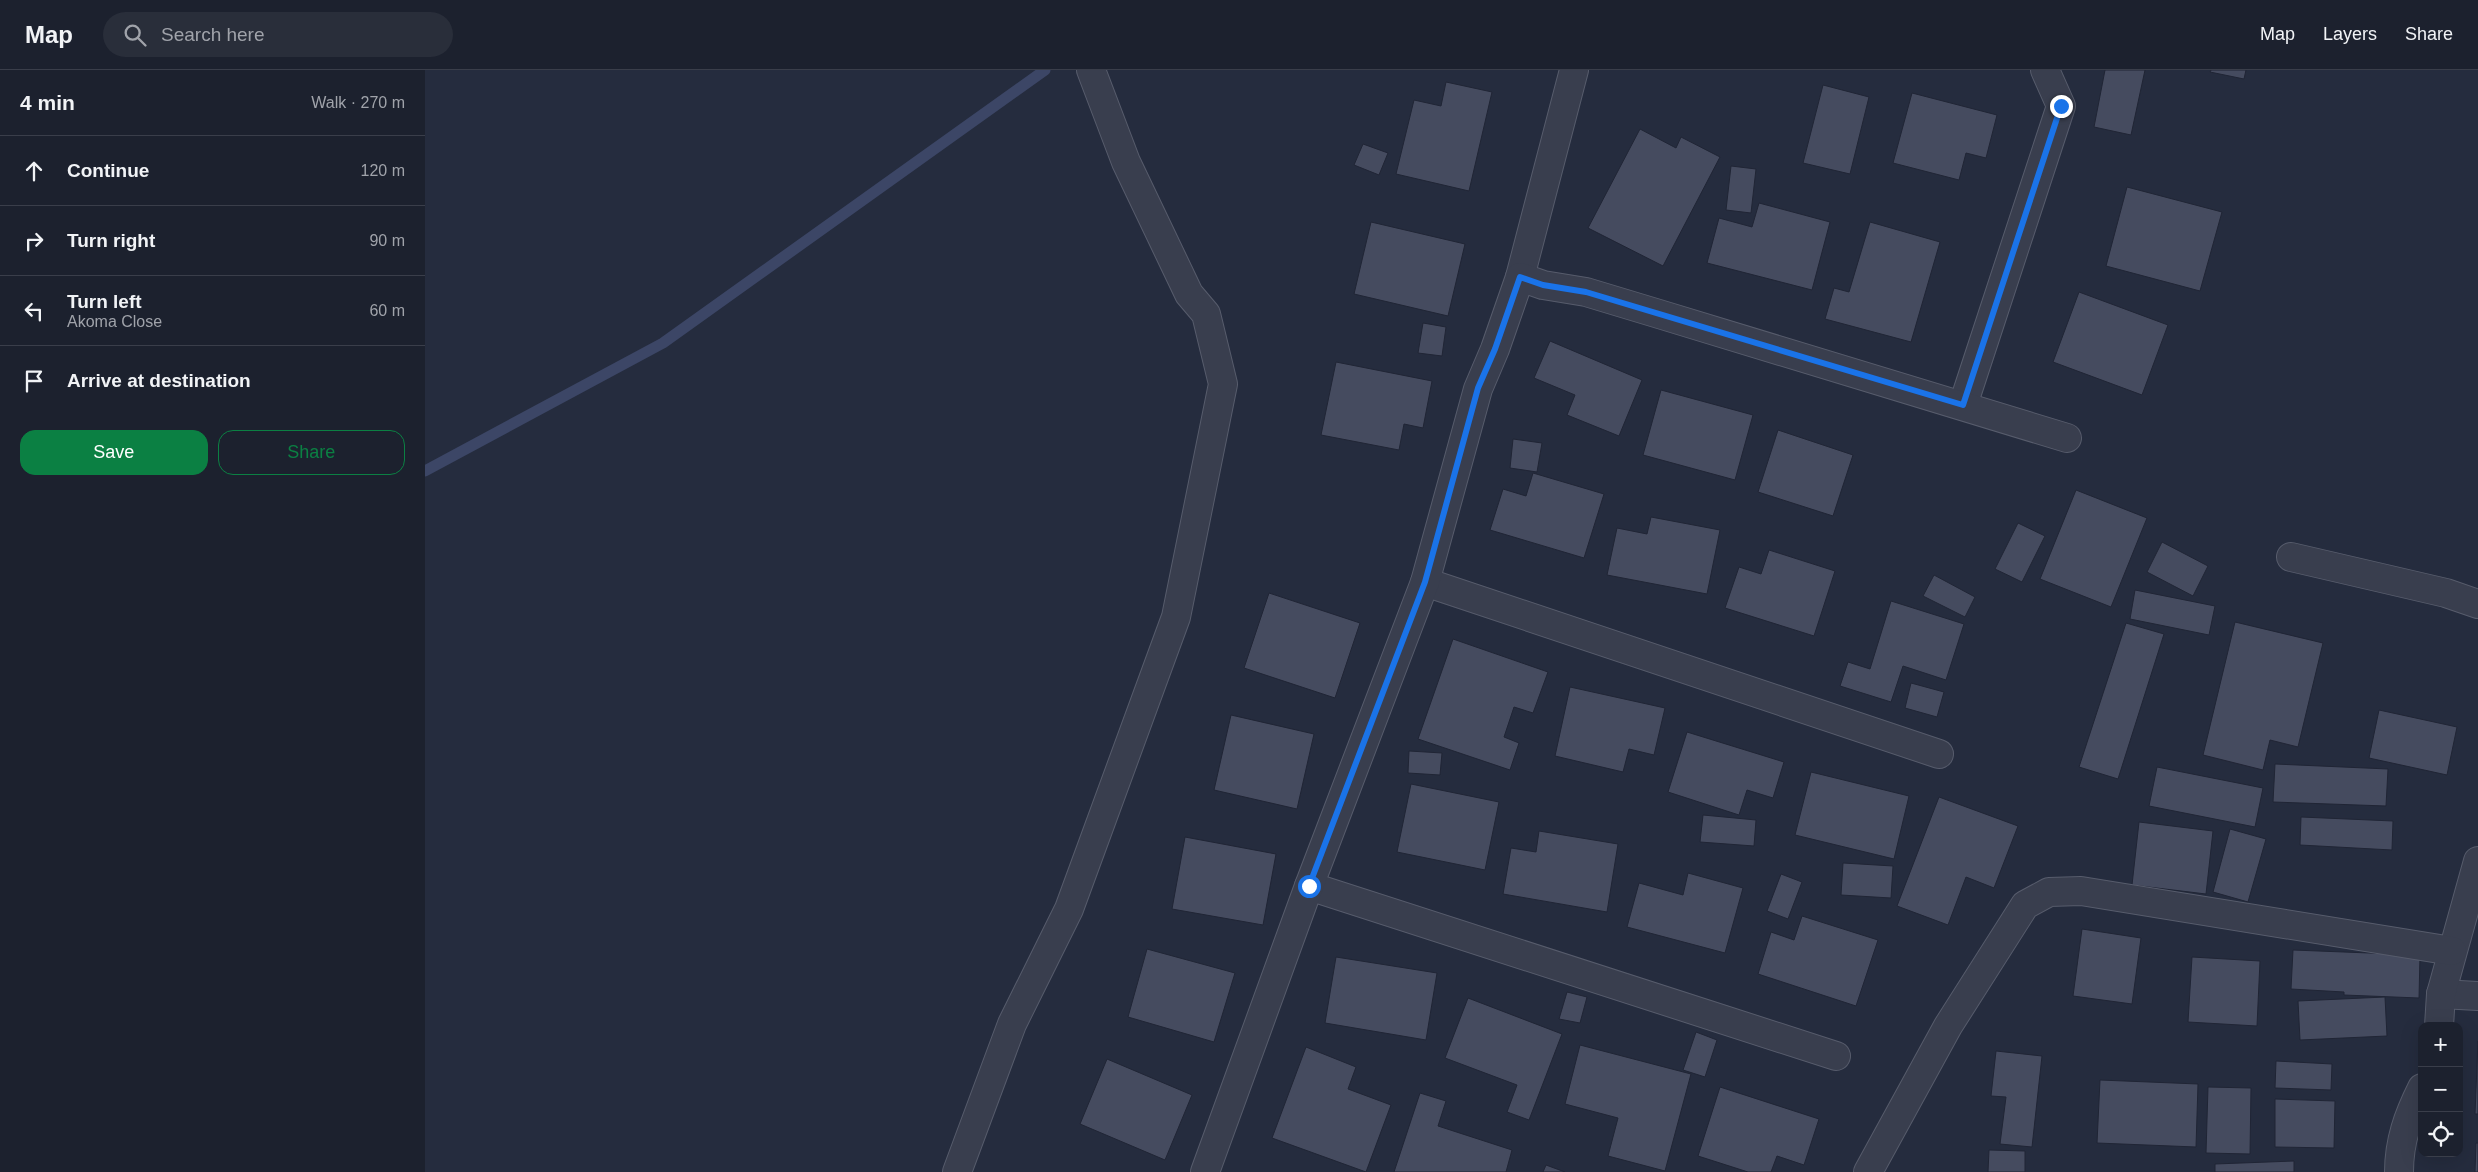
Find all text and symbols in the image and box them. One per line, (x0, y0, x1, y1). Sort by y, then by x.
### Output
search box (103, 12, 453, 57)
text: Map (25, 21, 73, 48)
icon: search (121, 21, 149, 49)
text: Search here (161, 24, 265, 45)
text: Map (2260, 24, 2295, 44)
text: Layers (2323, 24, 2377, 44)
text: Share (2405, 24, 2453, 44)
text: 4 min (20, 91, 75, 114)
text: Walk · 270 m (311, 94, 405, 111)
route end (2050, 95, 2073, 118)
icon: ahead (20, 157, 48, 185)
text: Continue (67, 160, 149, 181)
text: 120 m (361, 162, 405, 179)
icon: right (20, 227, 48, 255)
text: Turn right (67, 230, 155, 251)
text: 90 m (369, 232, 405, 249)
text: Turn left (67, 291, 142, 312)
icon: left (20, 297, 48, 325)
text: 60 m (369, 302, 405, 319)
text: Akoma Close (67, 313, 162, 330)
icon: arrive (20, 367, 48, 395)
text: Arrive at destination (67, 370, 251, 391)
button: Save (20, 430, 208, 475)
button: Share (218, 430, 405, 475)
route start (1298, 875, 1321, 898)
map controls (2418, 1022, 2463, 1157)
button: + (2418, 1022, 2463, 1067)
button: − (2418, 1067, 2463, 1112)
button: locate (2418, 1112, 2463, 1157)

